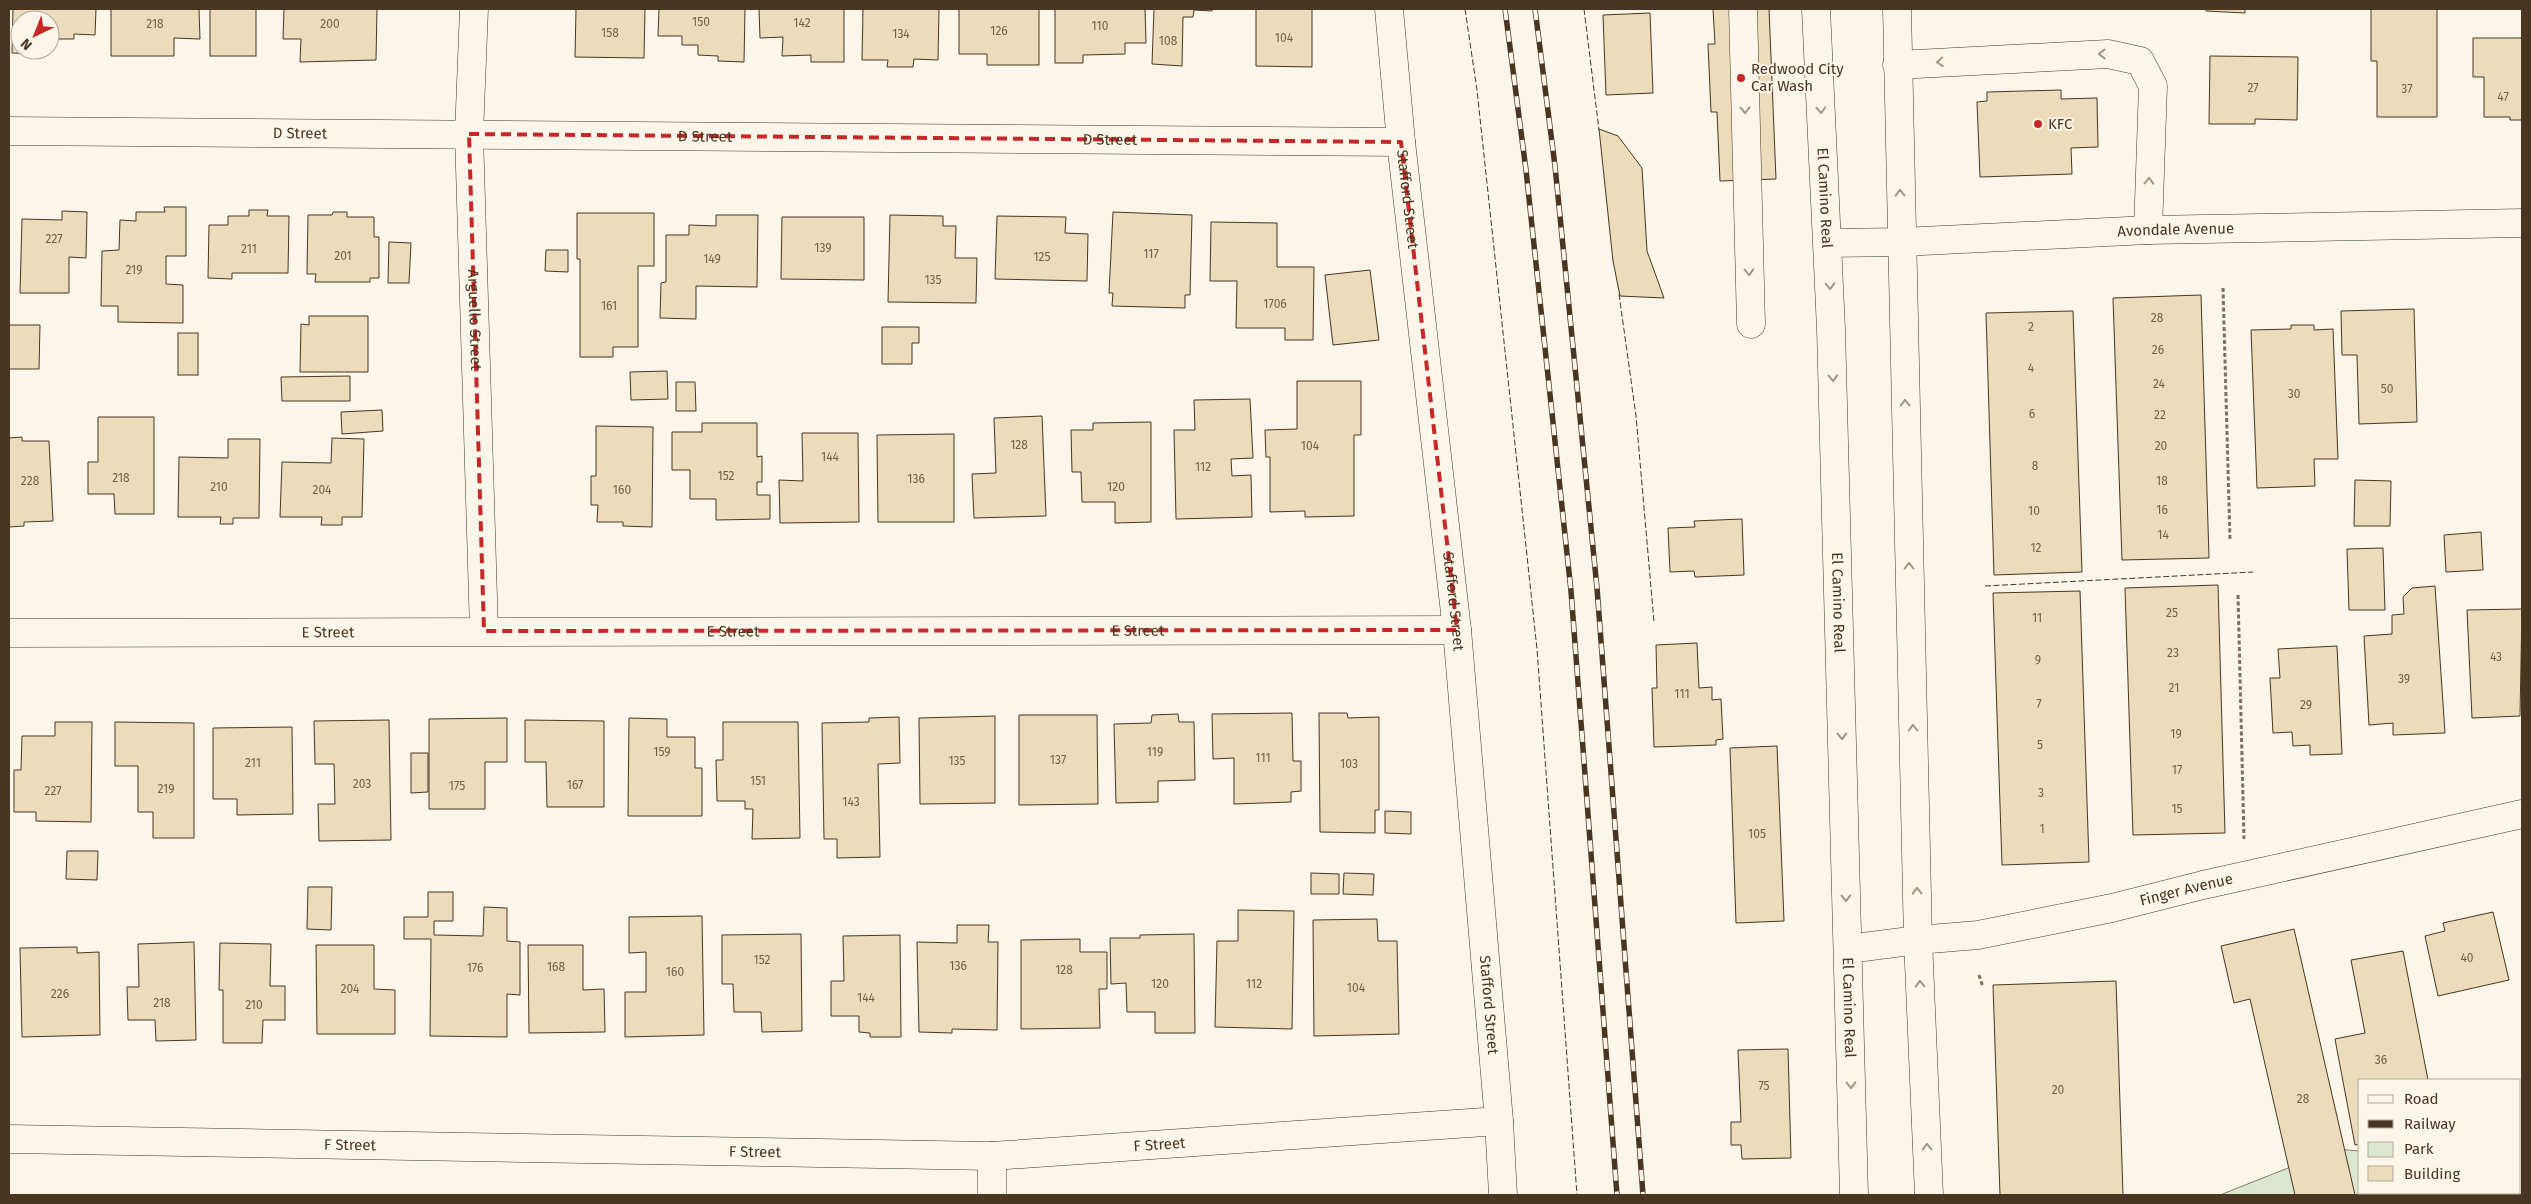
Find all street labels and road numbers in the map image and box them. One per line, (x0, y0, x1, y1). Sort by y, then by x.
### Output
street label: D Street (273, 124, 328, 143)
street label: D Street (678, 127, 733, 146)
street label: D Street (1083, 130, 1138, 149)
street label: El Camino Real (1814, 147, 1836, 249)
street label: Stafford Street (1393, 149, 1422, 250)
street label: Avondale Avenue (2117, 219, 2234, 240)
street label: Arguello Street (464, 269, 485, 371)
street label: Stafford Street (1439, 551, 1468, 652)
street label: El Camino Real (1828, 552, 1849, 654)
street label: E Street (707, 622, 760, 641)
street label: E Street (1112, 622, 1165, 640)
street label: E Street (302, 623, 355, 641)
street label: Finger Avenue (2138, 870, 2235, 910)
street label: Stafford Street (1476, 955, 1502, 1056)
street label: El Camino Real (1839, 957, 1859, 1059)
street label: F Street (1133, 1134, 1187, 1155)
street label: F Street (324, 1135, 377, 1154)
street label: F Street (729, 1142, 782, 1161)

